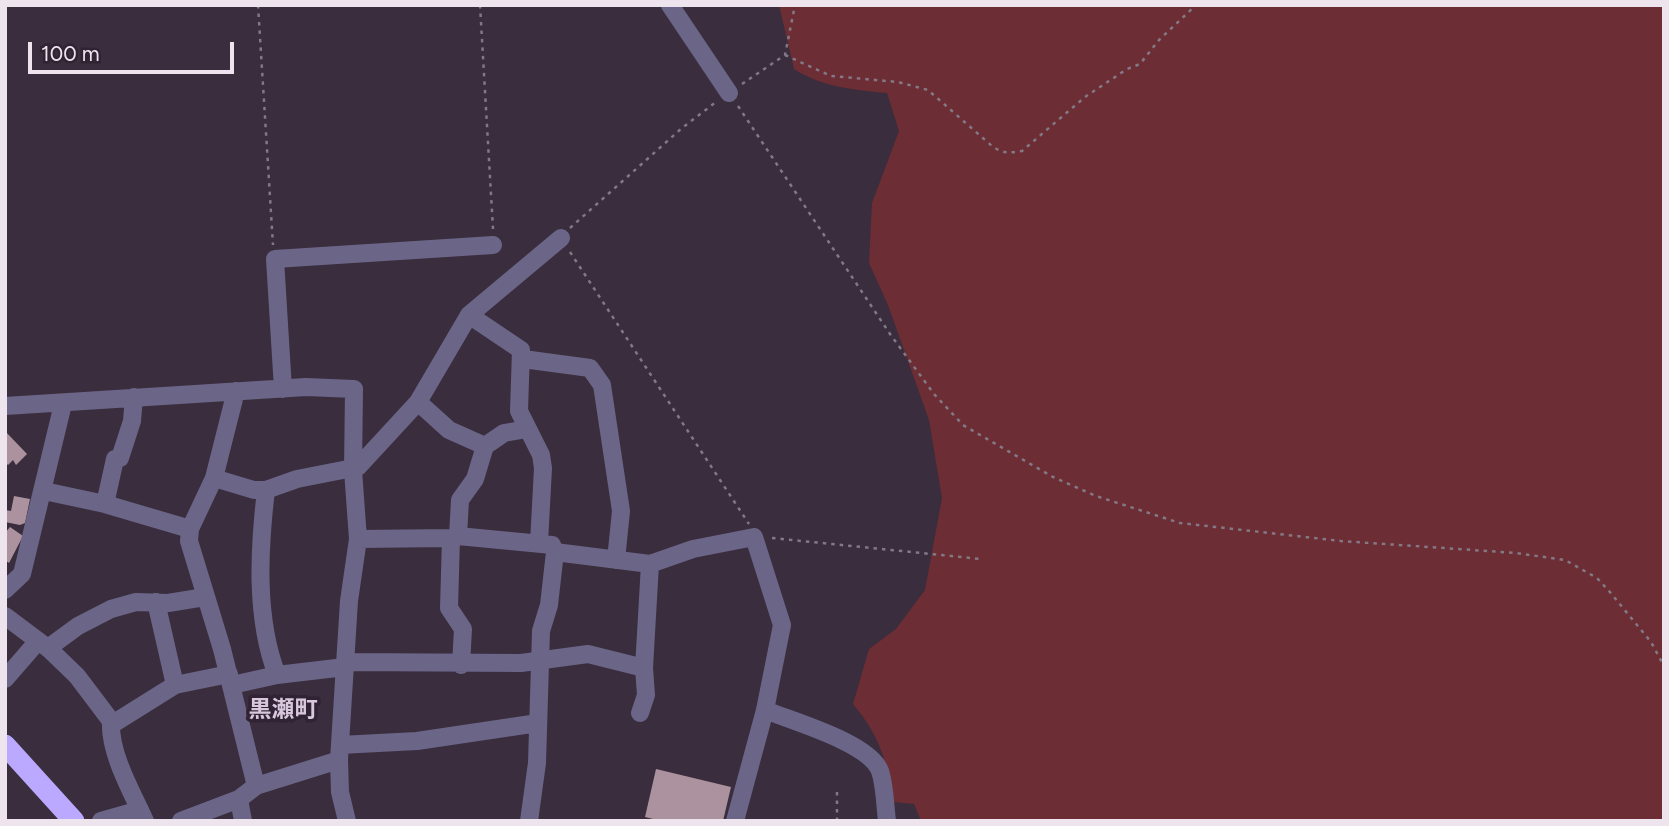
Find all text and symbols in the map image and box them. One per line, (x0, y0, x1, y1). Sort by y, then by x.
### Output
scale bar (32, 28, 238, 72)
text: 100 m (41, 41, 100, 66)
district label: 黒瀬町 (249, 696, 317, 724)

